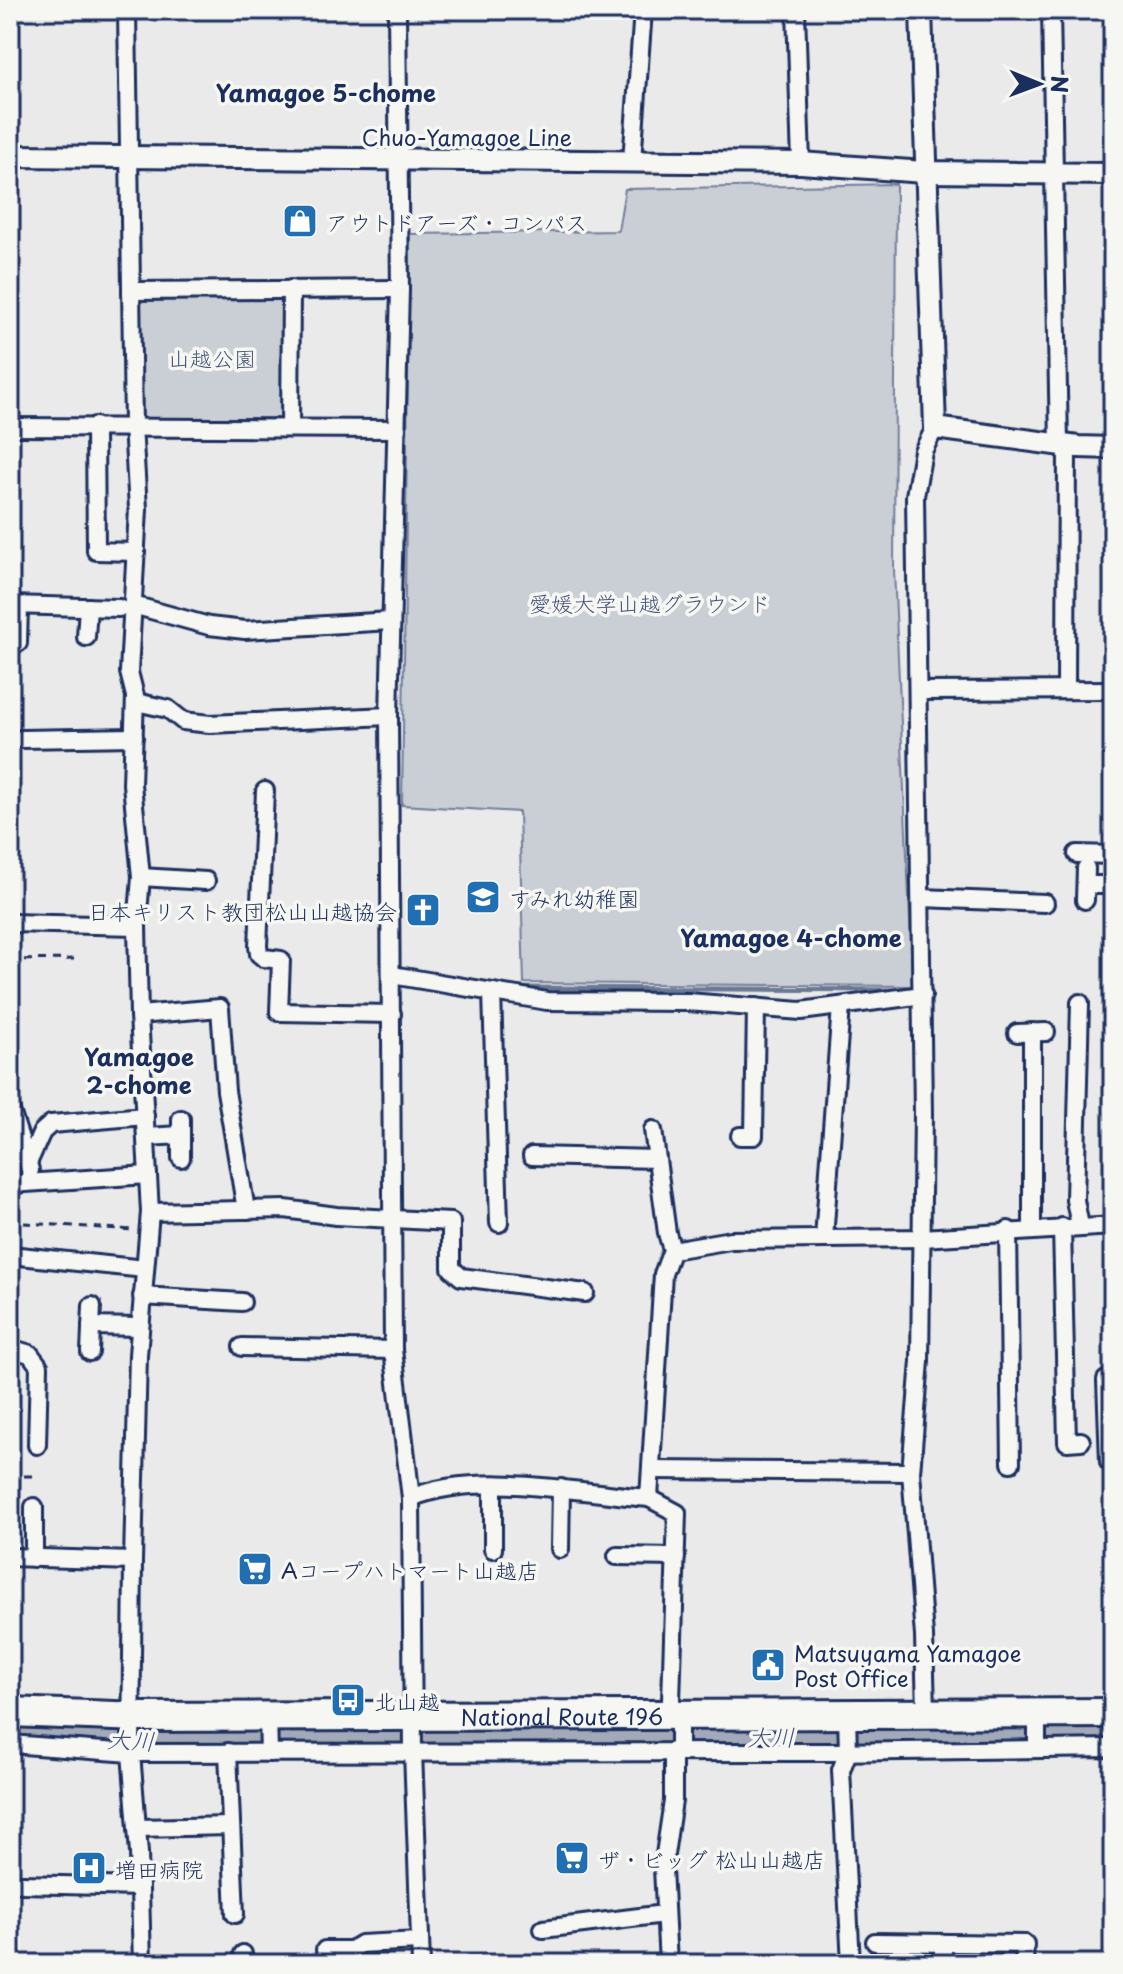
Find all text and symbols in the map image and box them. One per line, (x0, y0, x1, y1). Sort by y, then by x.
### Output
north arrow (999, 44, 1079, 124)
district label: Yamagoe 5-chome (216, 74, 436, 110)
text: N (1044, 75, 1077, 93)
street label: Chuo-Yamagoe Line (362, 120, 572, 153)
shop icon: アウトドアーズ・コンパス (281, 202, 319, 240)
place label: アウトドアーズ・コンパス (326, 205, 587, 238)
park label: 山越公園 (168, 341, 256, 374)
park label: 愛媛大学山越グラウンド (529, 586, 771, 619)
school or university icon: すみれ幼稚園 (464, 878, 502, 916)
place label: すみれ幼稚園 (509, 881, 639, 914)
church icon: 日本キリスト教団松山山越協会 (404, 891, 442, 929)
place label: 日本キリスト教団松山山越協会 (87, 894, 397, 927)
district label: Yamagoe 4-chome (680, 919, 902, 955)
district label: Yamagoe 2-chome (84, 1038, 194, 1102)
supermarket icon: Aコープハトマート山越店 (236, 1550, 274, 1588)
place label: Aコープハトマート山越店 (281, 1553, 539, 1586)
place label: Matsuyama Yamagoe Post Office (794, 1636, 1022, 1694)
public building icon: Matsuyama Yamagoe Post Office (749, 1646, 787, 1684)
bus stop icon: 北山越 (329, 1681, 367, 1719)
place label: 北山越 (374, 1684, 440, 1717)
street label: National Route 196 (461, 1698, 663, 1732)
water label: 大川 (747, 1718, 795, 1754)
water label: 大川 (106, 1720, 156, 1758)
supermarket icon: ザ・ビッグ 松山山越店 (553, 1839, 591, 1877)
place label: ザ・ビッグ 松山山越店 (598, 1842, 825, 1875)
hospital icon: 増田病院 (70, 1849, 108, 1887)
place label: 増田病院 (115, 1852, 203, 1885)

